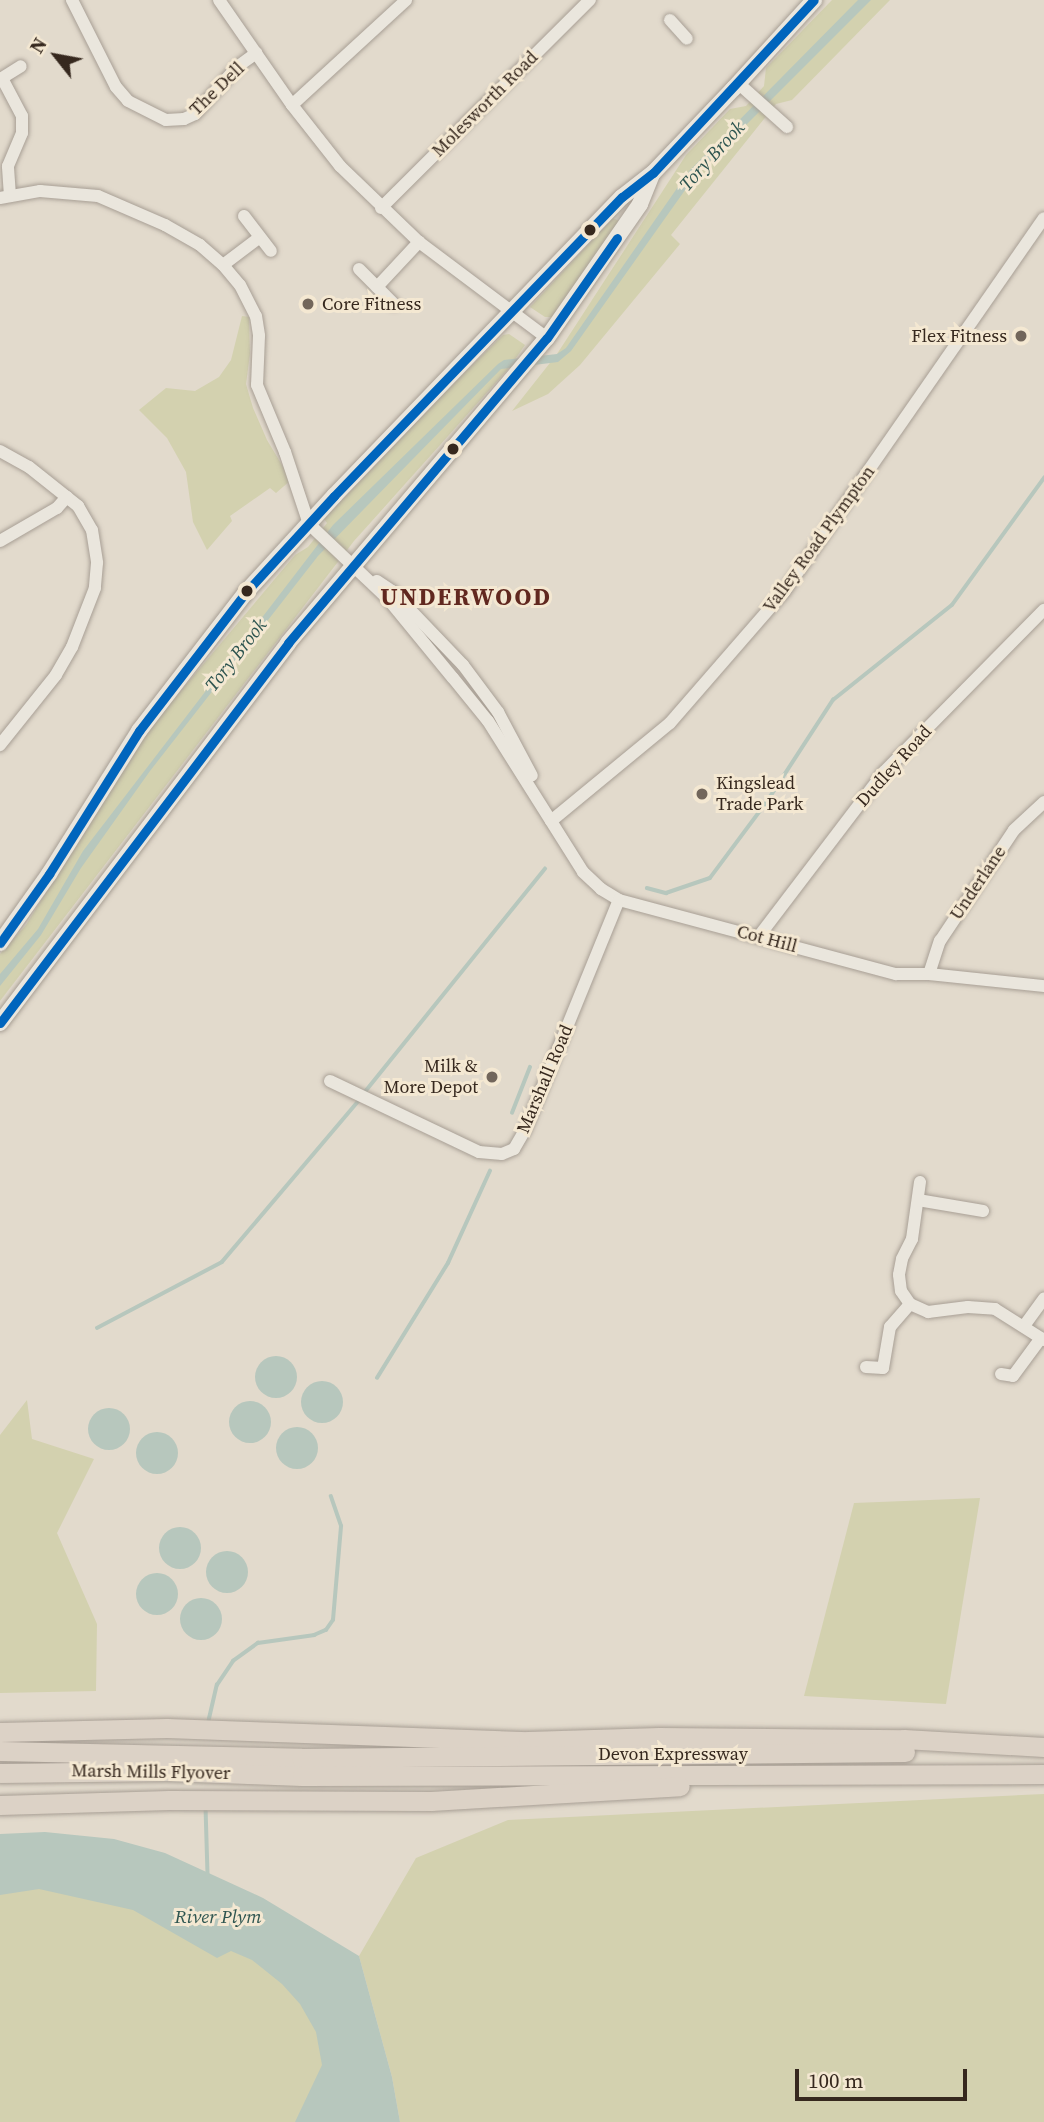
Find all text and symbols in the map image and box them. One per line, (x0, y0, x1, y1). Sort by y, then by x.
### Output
north arrow (21, 21, 91, 91)
text: N (23, 33, 53, 58)
street label: Molesworth Road (428, 47, 542, 161)
street label: The Dell (185, 58, 249, 120)
water label: Tory Brook (675, 116, 749, 196)
unlabelled marker (583, 223, 597, 237)
place label: Core Fitness (322, 293, 421, 315)
marker: Core Fitness (300, 296, 316, 312)
place label: Flex Fitness (911, 325, 1007, 347)
marker: Flex Fitness (1013, 328, 1029, 344)
unlabelled marker (446, 442, 460, 456)
street label: Valley Road Plympton (759, 462, 879, 616)
district label: UNDERWOOD (381, 583, 551, 611)
unlabelled marker (240, 584, 254, 598)
water label: Tory Brook (200, 614, 272, 696)
street label: Dudley Road (852, 721, 936, 811)
place label: Kingslead Trade Park (716, 773, 803, 816)
marker: Kingslead Trade Park (694, 786, 710, 802)
street label: Underlane (945, 842, 1011, 924)
street label: Cot Hill (735, 921, 799, 957)
street label: Marshall Road (512, 1022, 578, 1136)
place label: Milk & More Depot (384, 1056, 478, 1098)
marker: Milk & More Depot (484, 1069, 500, 1085)
street label: Devon Expressway (598, 1743, 748, 1765)
street label: Marsh Mills Flyover (71, 1760, 231, 1784)
water label: River Plym (175, 1906, 261, 1928)
scale bar (799, 2056, 970, 2100)
text: 100 m (808, 2066, 863, 2095)

